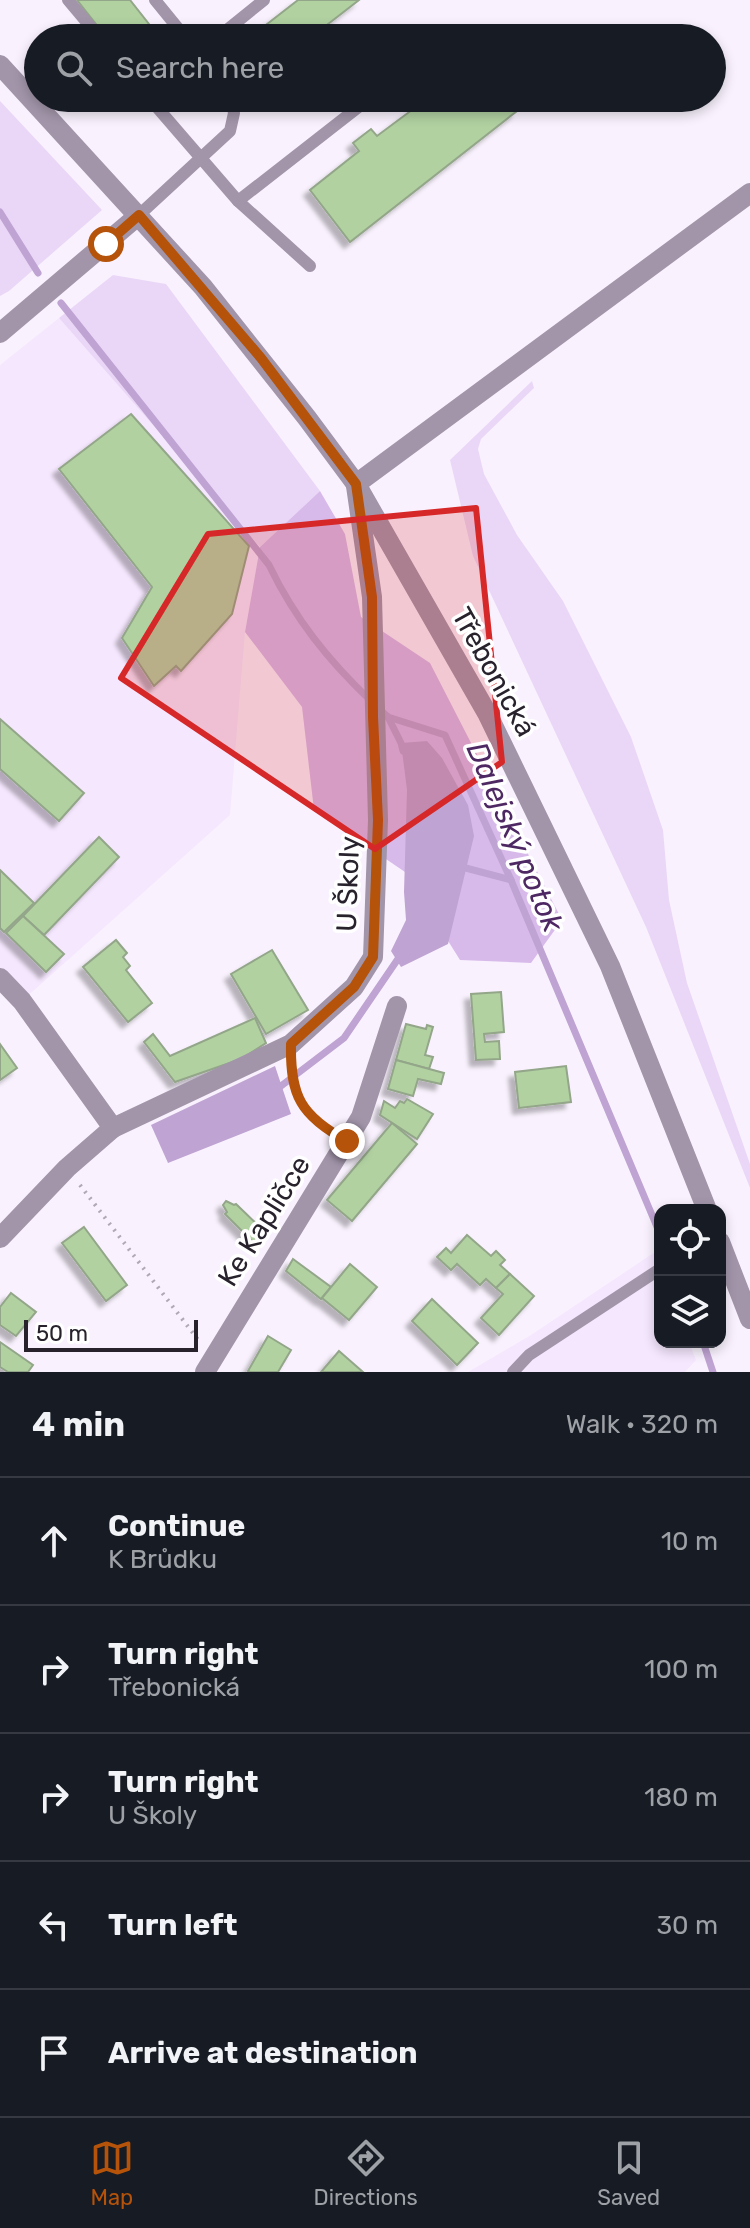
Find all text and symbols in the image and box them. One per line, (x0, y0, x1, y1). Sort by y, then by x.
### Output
search box (24, 24, 726, 112)
icon: search (52, 46, 96, 90)
text: Search here (116, 50, 284, 86)
route start (88, 226, 124, 262)
street label: Třebonická (445, 602, 543, 742)
water label: Dalejský potok (459, 737, 571, 938)
street label: U Školy (330, 835, 366, 933)
route end (329, 1123, 365, 1159)
street label: Ke Kapličce (211, 1150, 317, 1292)
map controls (654, 1204, 726, 1348)
button: locate (654, 1204, 726, 1276)
button: layers (654, 1276, 726, 1348)
scale bar (24, 1316, 198, 1352)
text: 50 m (36, 1320, 88, 1347)
text: 4 min (32, 1404, 125, 1445)
text: Walk · 320 m (566, 1409, 718, 1440)
text: Continue (108, 1508, 245, 1544)
icon: ahead (32, 1519, 76, 1563)
text: 10 m (661, 1526, 718, 1557)
text: K Brůdku (108, 1544, 217, 1575)
text: Turn right (108, 1636, 259, 1672)
icon: right (32, 1647, 76, 1691)
text: 100 m (644, 1654, 718, 1685)
text: Třebonická (108, 1672, 240, 1703)
text: Turn right (108, 1764, 259, 1800)
icon: right (32, 1775, 76, 1819)
text: 180 m (644, 1782, 718, 1813)
text: U Školy (108, 1800, 197, 1831)
icon: left (32, 1903, 76, 1947)
text: Turn left (108, 1907, 238, 1943)
text: 30 m (656, 1910, 718, 1941)
icon: arrive (32, 2031, 76, 2075)
text: Arrive at destination (108, 2035, 418, 2071)
tab: Map (90, 2136, 134, 2211)
tab: Directions (313, 2136, 418, 2211)
tab: Saved (597, 2136, 660, 2211)

